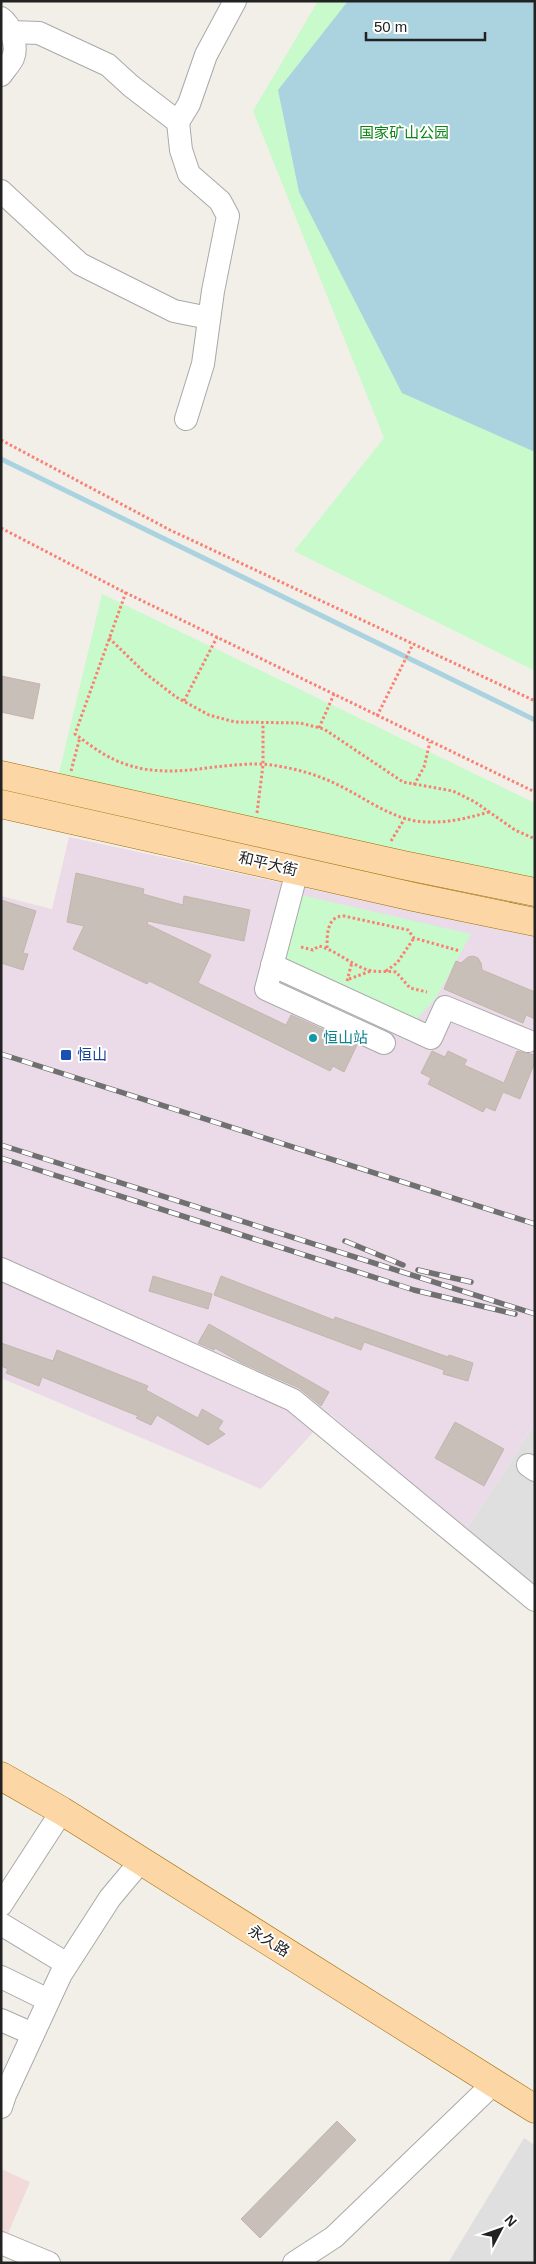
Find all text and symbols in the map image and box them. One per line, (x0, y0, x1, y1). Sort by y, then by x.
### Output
scale bar (366, 10, 485, 42)
text: 50 m (374, 18, 407, 35)
park label: 国家矿山公园 (359, 124, 449, 141)
street label: 和平大街 (237, 848, 299, 879)
place label: 恒山站 (323, 1029, 368, 1046)
marker: 恒山站 (307, 1032, 319, 1044)
place label: 恒山 (77, 1046, 107, 1063)
marker: 恒山 (59, 1048, 73, 1062)
street label: 永久路 (246, 1921, 293, 1960)
north arrow (476, 2204, 526, 2254)
text: N (501, 2211, 520, 2230)

